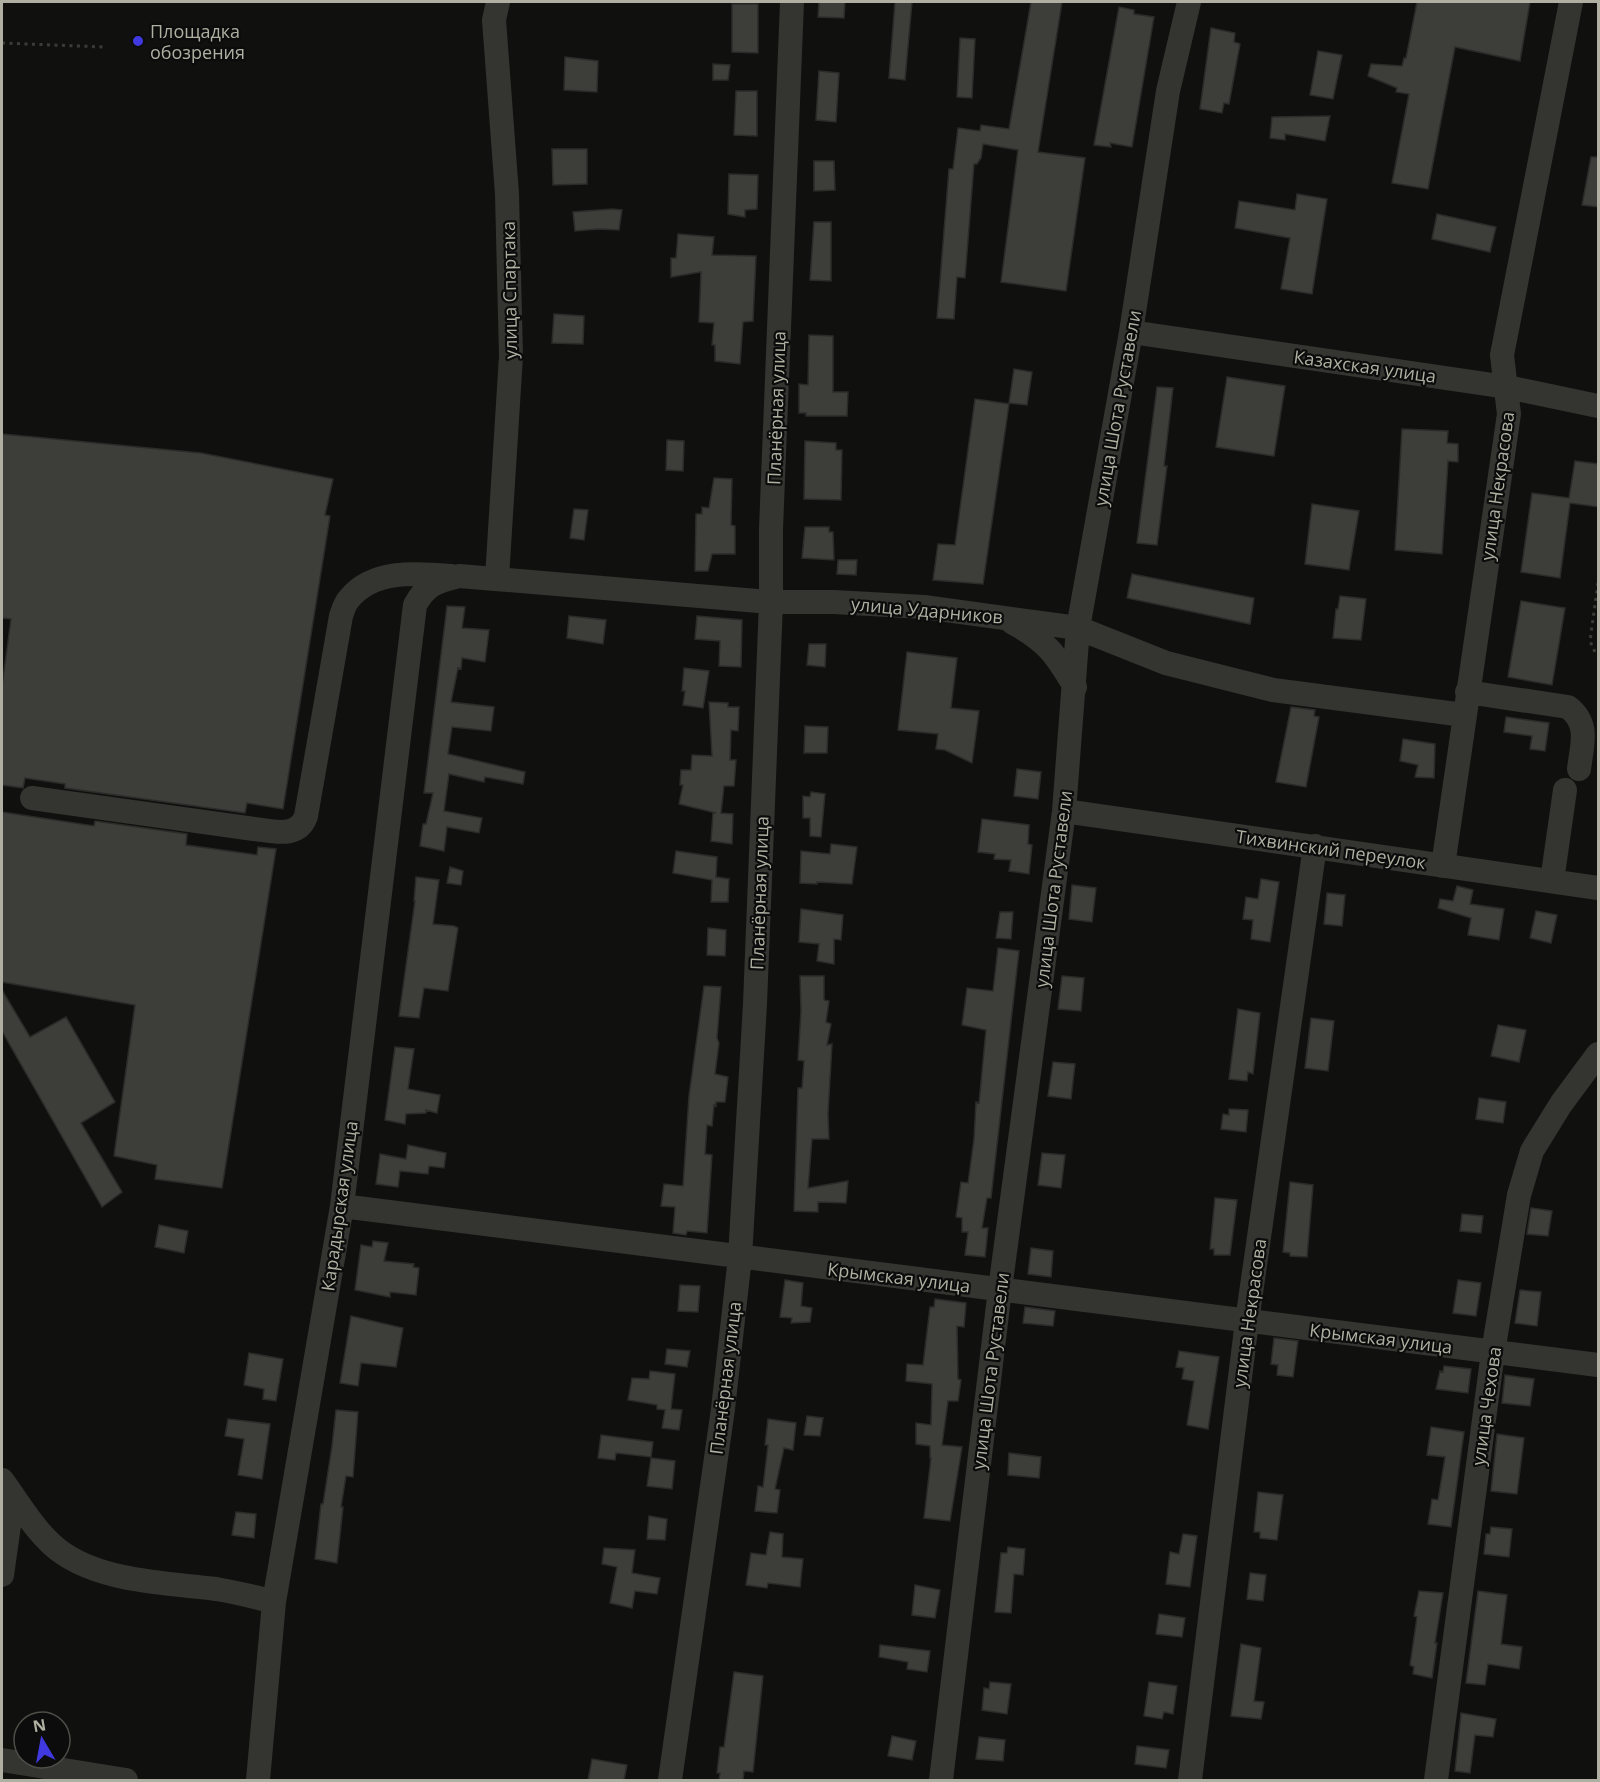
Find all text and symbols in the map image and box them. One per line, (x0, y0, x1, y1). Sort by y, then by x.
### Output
place label: Площадка обозрения (150, 19, 245, 64)
marker: Площадка обозрения (131, 34, 145, 48)
street label: улица Спартака (496, 221, 522, 359)
street label: улица Шота Руставели (1088, 308, 1146, 508)
street label: Планёрная улица (761, 331, 791, 485)
street label: Казахская улица (1292, 344, 1438, 388)
street label: улица Некрасова (1475, 410, 1519, 562)
street label: улица Ударников (850, 591, 1004, 629)
street label: улица Шота Руставели (1029, 789, 1077, 989)
street label: Планёрная улица (744, 816, 774, 970)
street label: Тихвинский переулок (1235, 824, 1428, 874)
street label: Карадырская улица (315, 1119, 363, 1293)
street label: улица Некрасова (1227, 1237, 1271, 1389)
street label: Крымская улица (826, 1256, 972, 1298)
street label: улица Шота Руставели (966, 1271, 1014, 1471)
street label: Планёрная улица (704, 1300, 746, 1456)
street label: Крымская улица (1308, 1317, 1454, 1359)
street label: улица Чехова (1466, 1345, 1506, 1467)
north arrow (12, 1710, 72, 1770)
text: N (31, 1713, 48, 1737)

